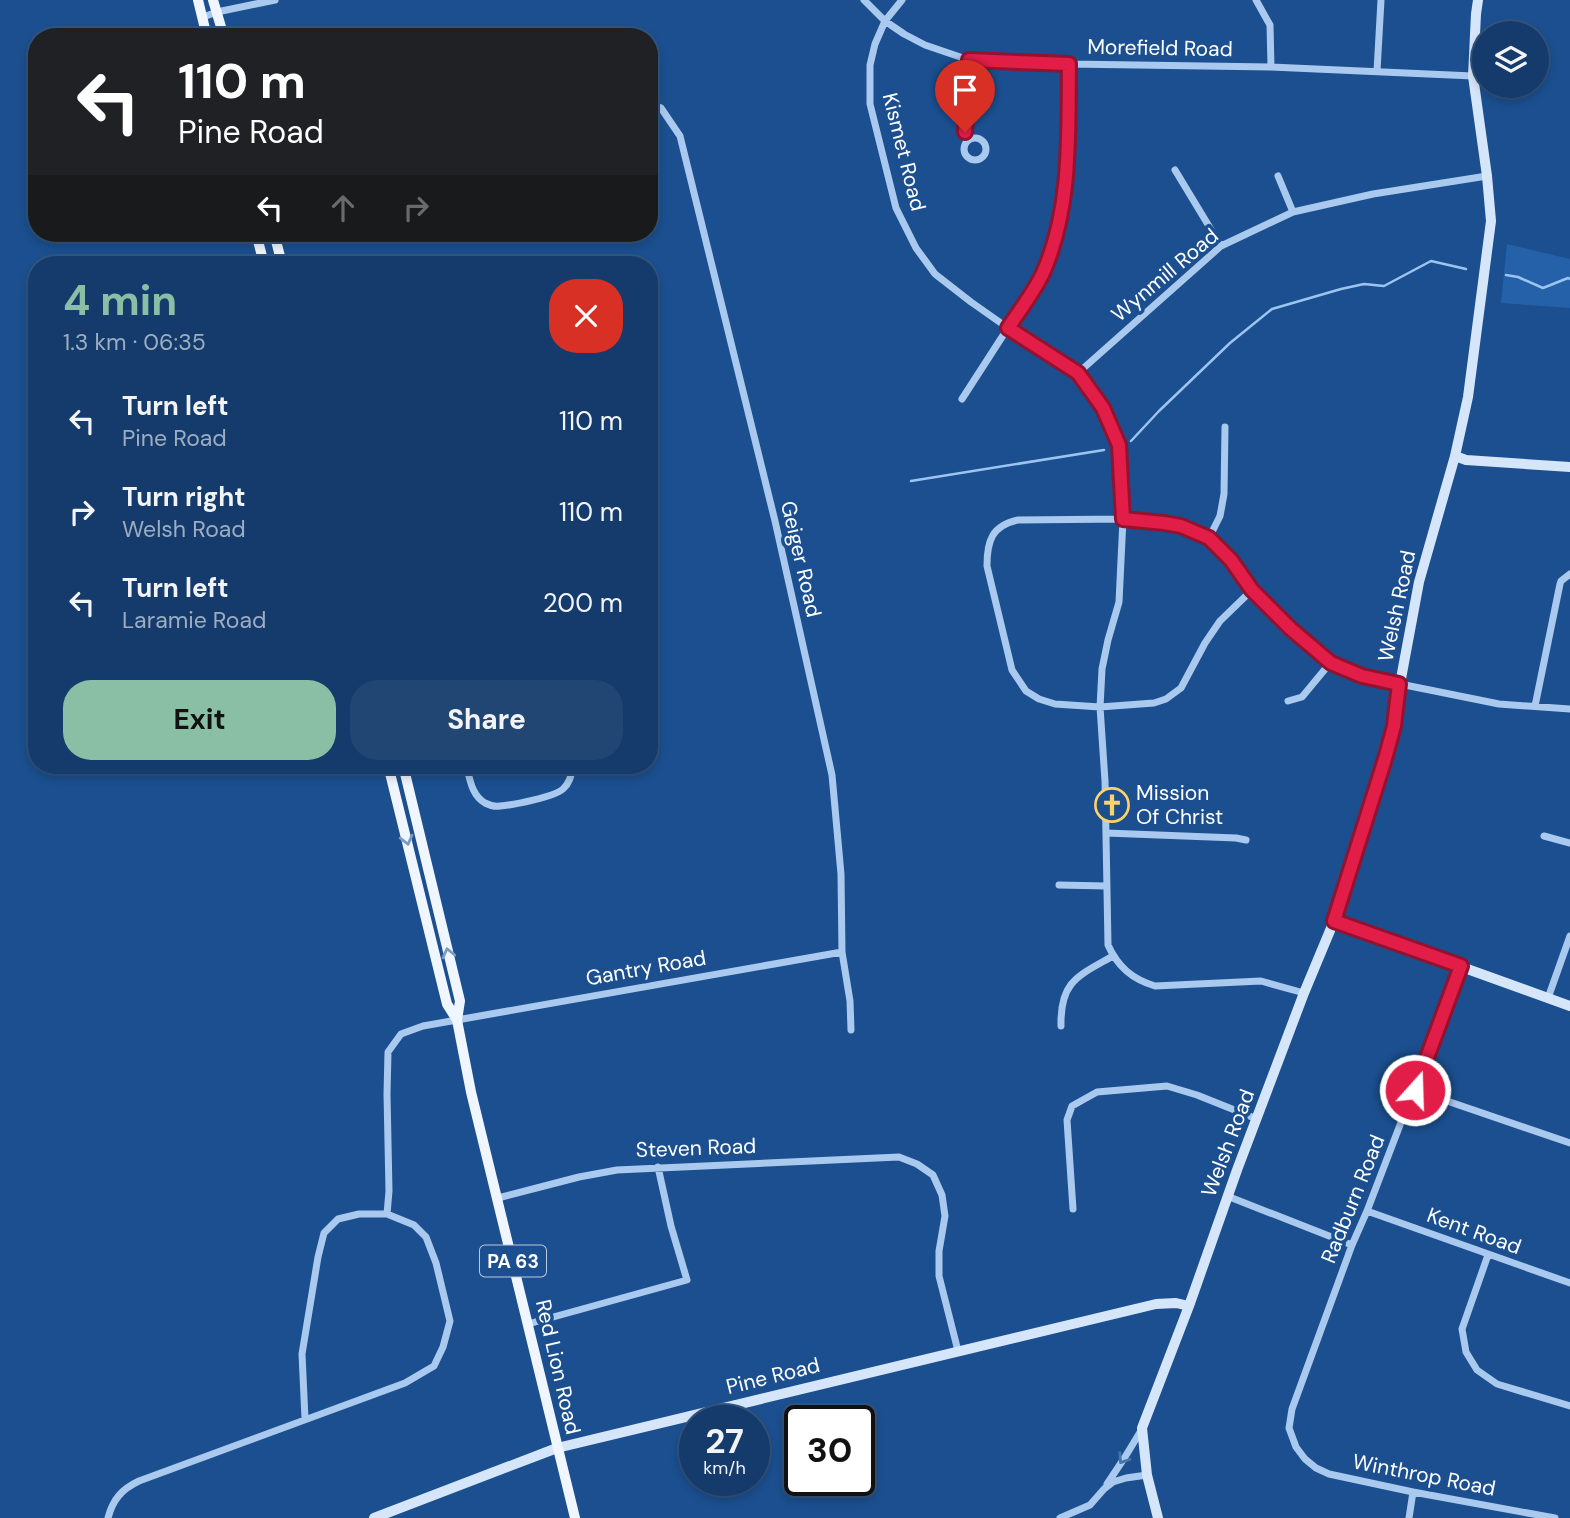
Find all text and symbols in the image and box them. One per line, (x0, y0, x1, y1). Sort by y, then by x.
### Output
map controls (1472, 21, 1549, 98)
button: layers (1472, 21, 1549, 98)
street label: Morefield Road (1087, 33, 1233, 63)
text: 110 m (178, 49, 306, 113)
icon: left (63, 56, 154, 147)
pin (935, 60, 995, 132)
icon: arrive (946, 71, 984, 109)
street label: Kismet Road (876, 90, 932, 214)
text: Pine Road (178, 111, 324, 153)
icon: left (251, 189, 289, 227)
icon: ahead (324, 189, 362, 227)
icon: right (397, 189, 435, 227)
street label: Wynmill Road (1106, 222, 1224, 328)
text: 4 min (63, 273, 177, 328)
button: close (549, 279, 623, 353)
text: 1.3 km · 06:35 (63, 327, 206, 357)
text: Turn left (122, 389, 229, 423)
icon: left (63, 402, 101, 440)
text: 110 m (559, 404, 623, 438)
text: Pine Road (122, 423, 227, 453)
text: Turn right (122, 480, 246, 514)
icon: right (63, 493, 101, 531)
text: 110 m (559, 495, 623, 529)
street label: Geiger Road (774, 498, 828, 620)
text: Welsh Road (122, 514, 246, 544)
street label: Welsh Road (1372, 548, 1422, 664)
text: Turn left (122, 571, 229, 605)
icon: left (63, 584, 101, 622)
text: 200 m (543, 586, 623, 620)
text: Laramie Road (122, 605, 266, 635)
button: Exit (63, 680, 336, 760)
button: Share (350, 680, 623, 760)
place label: Mission Of Christ (1136, 779, 1223, 831)
church icon: Mission Of Christ (1093, 786, 1131, 824)
one-way arrow (399, 834, 413, 846)
street label: Gantry Road (584, 944, 708, 992)
one-way arrow (442, 947, 457, 959)
position arrow (1378, 1053, 1452, 1127)
street label: Welsh Road (1195, 1085, 1261, 1201)
street label: Radburn Road (1314, 1131, 1392, 1267)
street label: Steven Road (635, 1132, 757, 1164)
street label: Kent Road (1423, 1201, 1525, 1261)
road number: PA 63 (480, 1246, 546, 1276)
street label: Red Lion Road (529, 1297, 587, 1437)
street label: Pine Road (723, 1351, 823, 1401)
speed limit sign: 30 (784, 1405, 875, 1496)
text: 27 (705, 1418, 744, 1464)
street label: Winthrop Road (1350, 1447, 1498, 1503)
one-way arrow (1119, 1451, 1132, 1464)
text: km/h (703, 1456, 746, 1480)

